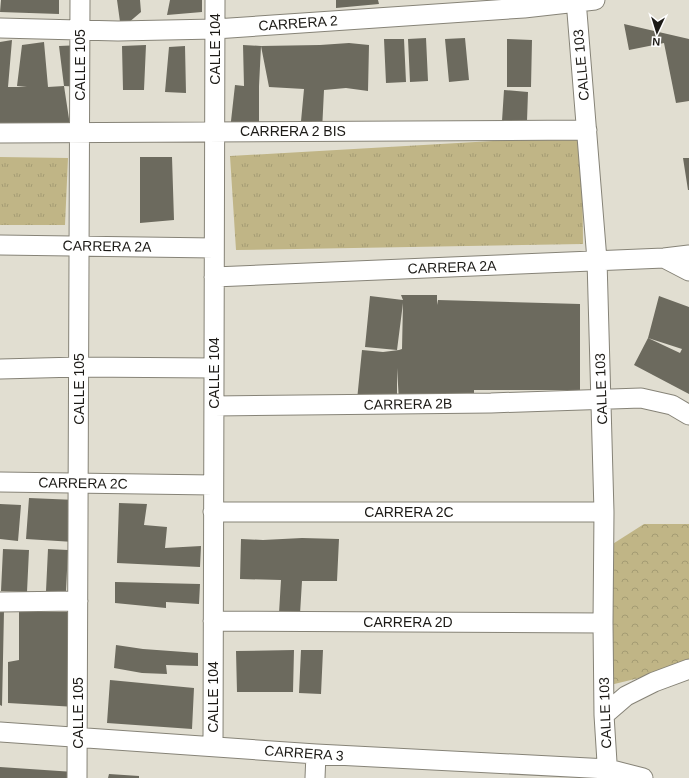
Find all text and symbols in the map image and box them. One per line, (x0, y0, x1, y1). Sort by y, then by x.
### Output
street label: CARRERA 2 (258, 12, 338, 34)
north arrow (637, 12, 677, 52)
street label: CALLE 104 (207, 13, 223, 85)
street label: CALLE 103 (570, 28, 592, 101)
street label: CALLE 105 (72, 29, 88, 101)
text: N (652, 36, 661, 48)
street label: CARRERA 2 BIS (240, 123, 346, 139)
street label: CARRERA 2A (63, 237, 152, 255)
street label: CARRERA 2A (407, 257, 497, 277)
street label: CALLE 104 (206, 337, 222, 409)
street label: CALLE 105 (71, 353, 87, 425)
street label: CALLE 103 (592, 353, 610, 425)
street label: CARRERA 2B (364, 395, 452, 413)
street label: CARRERA 2C (38, 474, 128, 492)
street label: CARRERA 2C (364, 504, 454, 520)
street label: CARRERA 2D (363, 614, 453, 630)
street label: CALLE 104 (205, 661, 221, 733)
street label: CALLE 105 (70, 677, 86, 749)
street label: CALLE 103 (596, 677, 614, 749)
street label: CARRERA 3 (264, 742, 344, 764)

